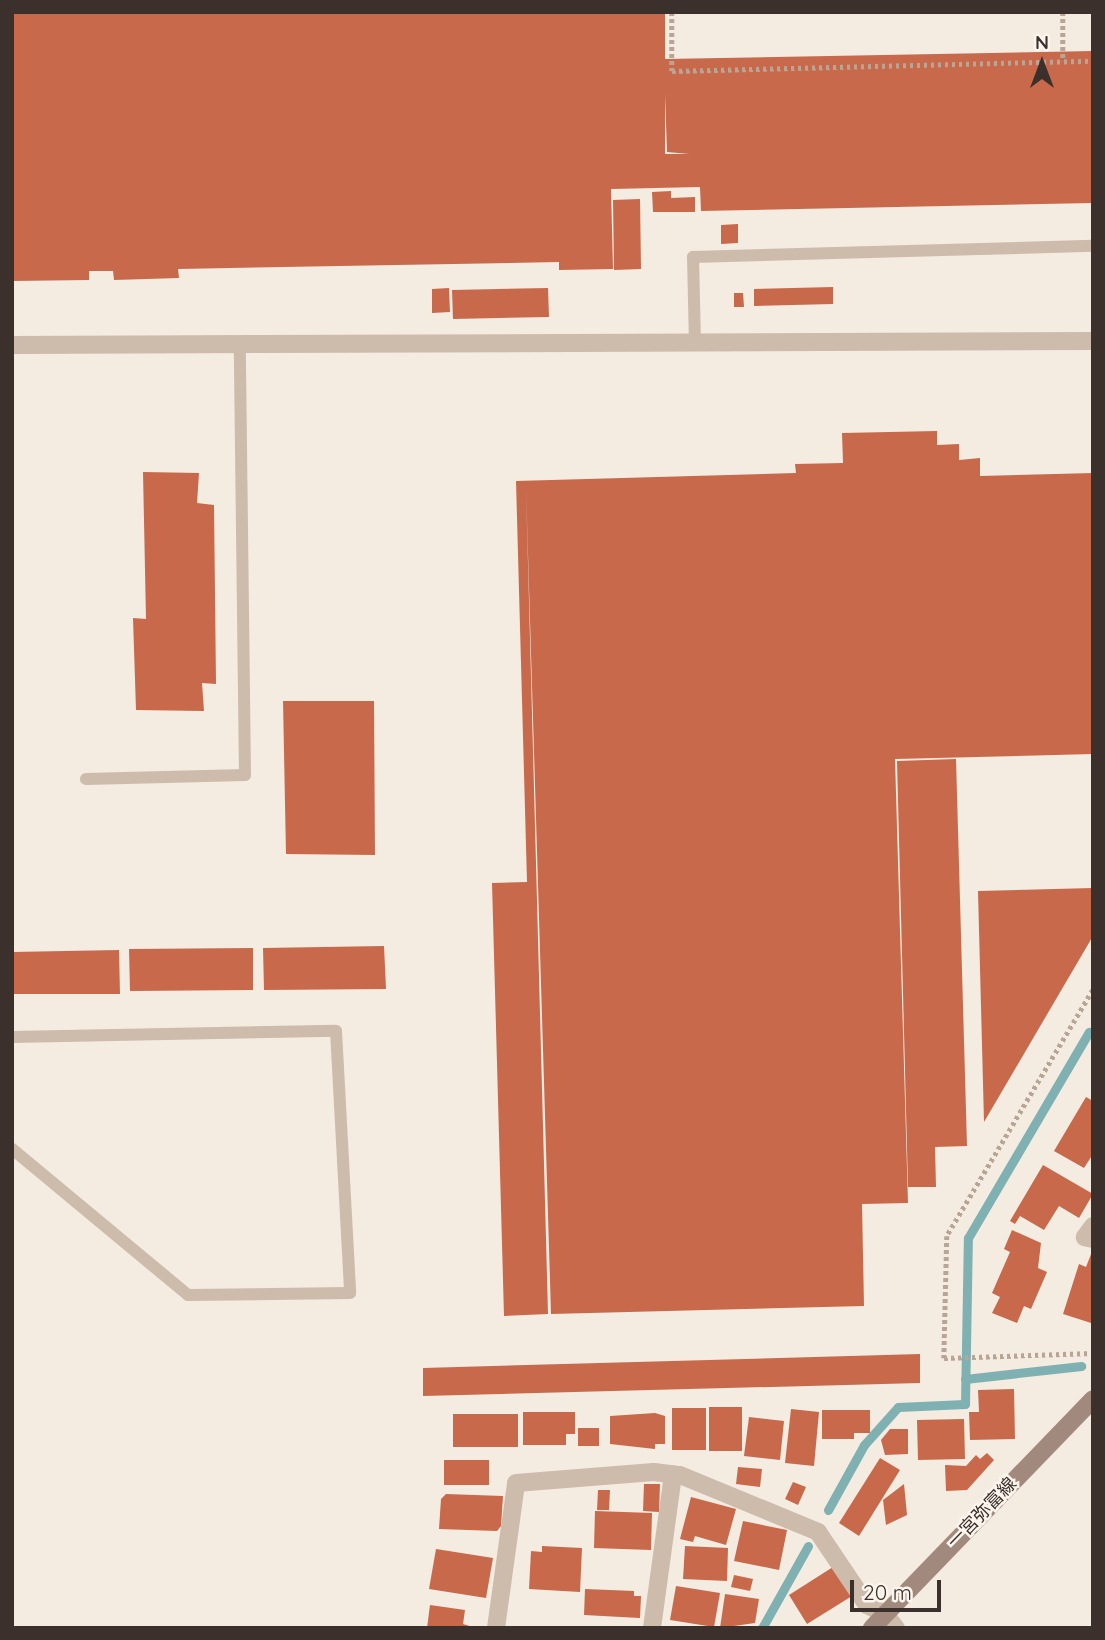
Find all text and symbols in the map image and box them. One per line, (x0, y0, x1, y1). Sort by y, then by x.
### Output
north arrow (1007, 28, 1077, 98)
text: N (1035, 30, 1049, 54)
street label: 一宮弥富線 (943, 1473, 1021, 1553)
scale bar (853, 1566, 944, 1610)
text: 20 m (863, 1579, 912, 1605)

